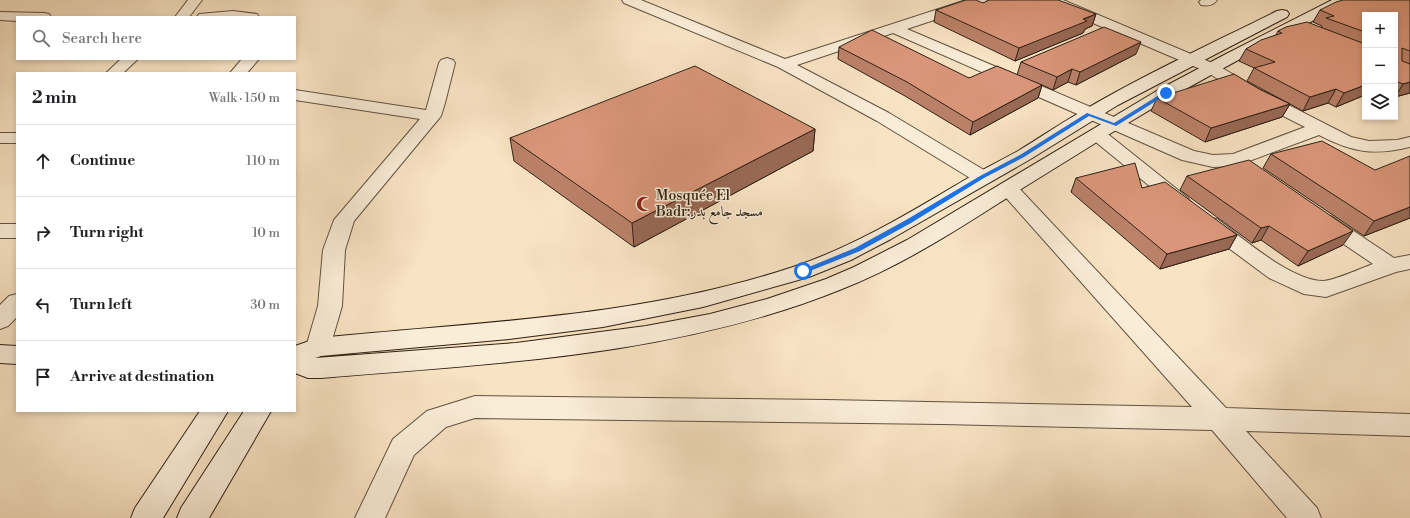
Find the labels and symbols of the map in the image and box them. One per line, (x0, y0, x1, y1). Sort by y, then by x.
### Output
route end (1157, 84, 1175, 102)
place label: Mosquée El Badr;مسجد جامع بدر (655, 187, 763, 225)
mosque icon: Mosquée El Badr;مسجد جامع بدر (635, 195, 653, 213)
route start (794, 262, 812, 280)

